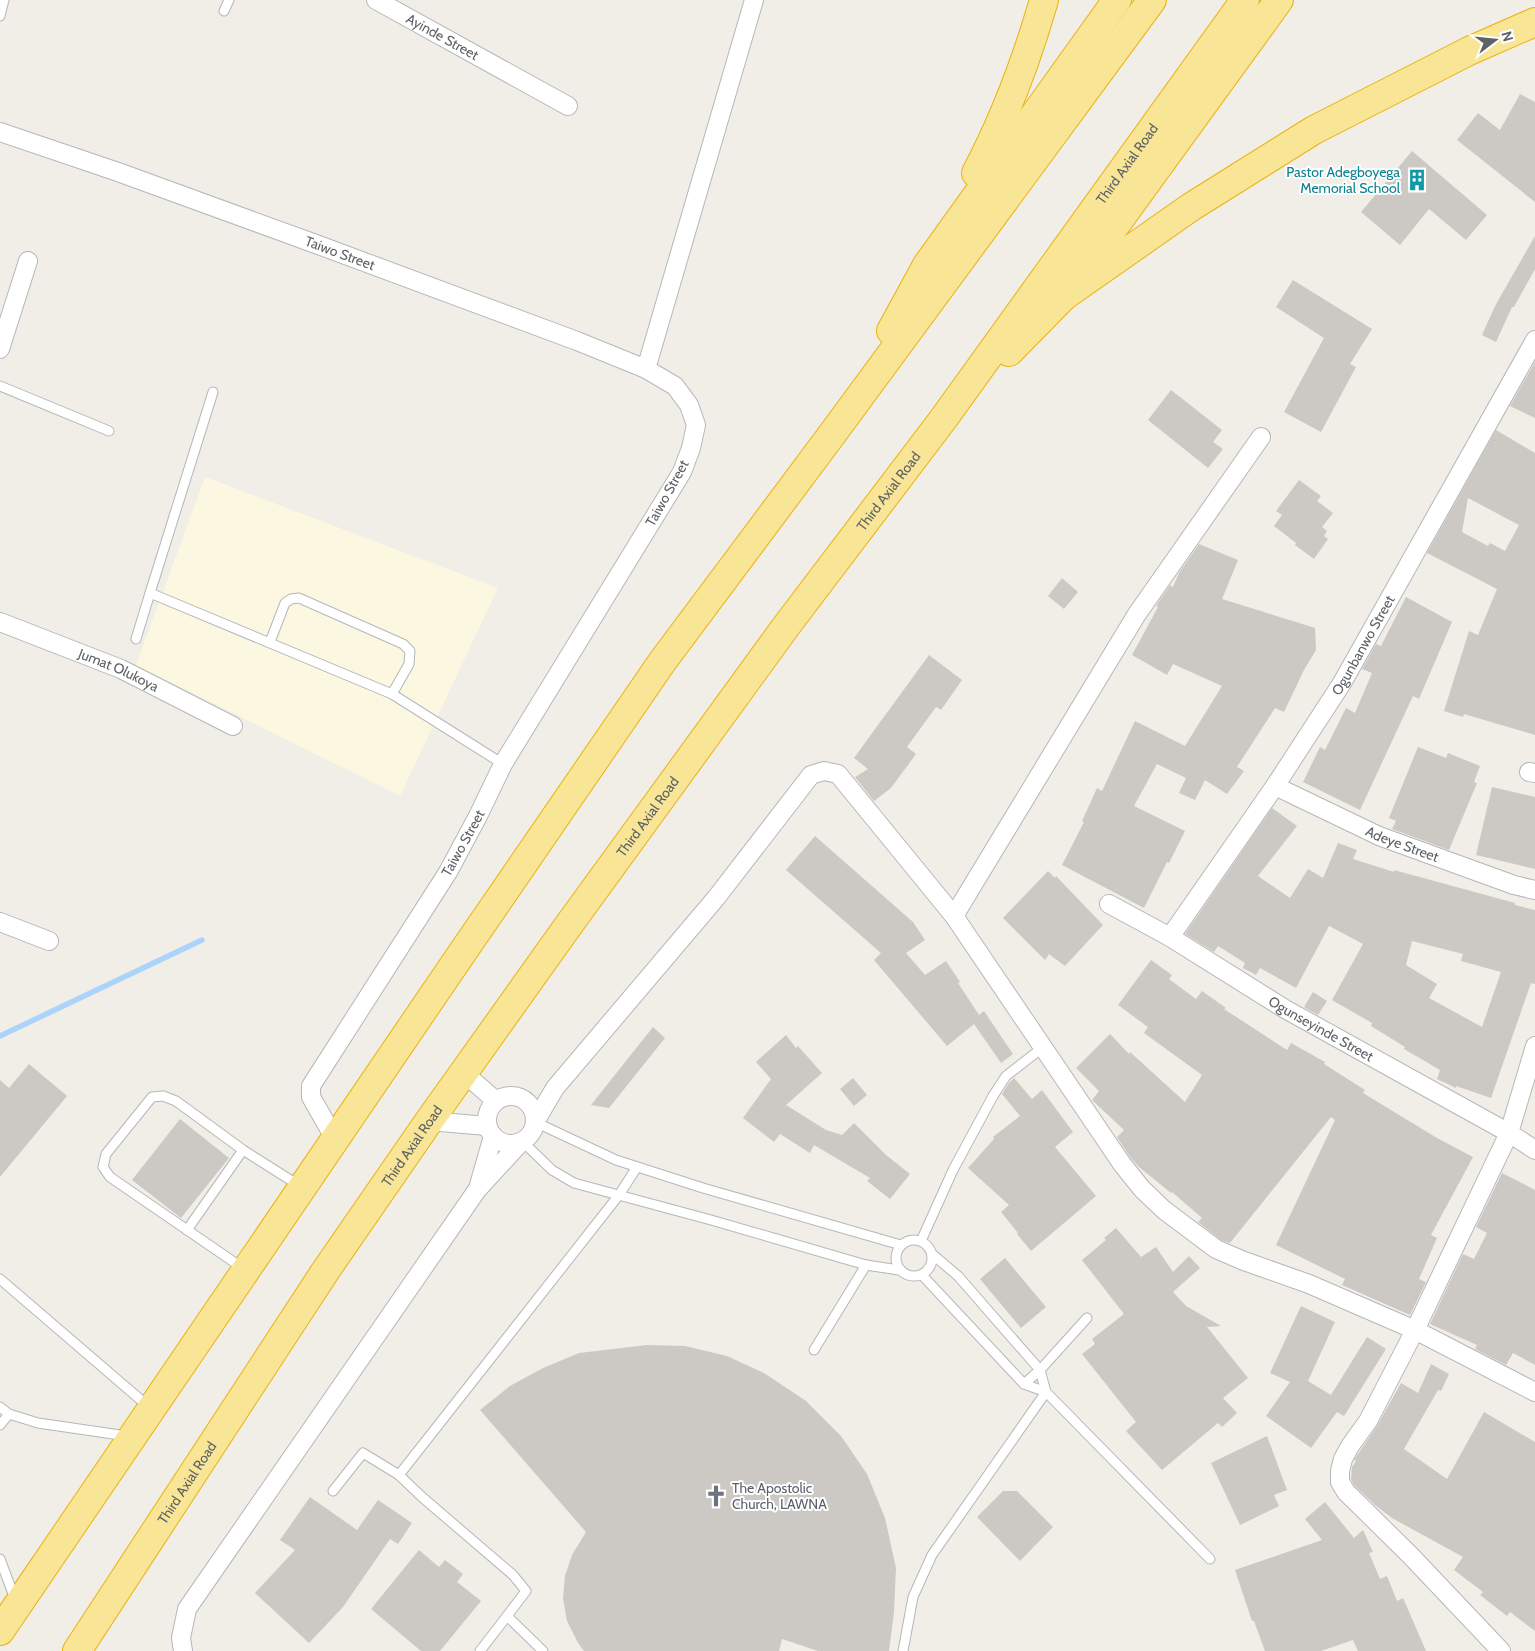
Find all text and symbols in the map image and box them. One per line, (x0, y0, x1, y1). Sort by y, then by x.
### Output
street label: Ayinde Street (403, 10, 482, 64)
north arrow (1470, 15, 1520, 65)
text: N (1497, 29, 1518, 44)
street label: Third Axial Road (1092, 120, 1162, 208)
place label: Pastor Adegboyega Memorial School (1286, 163, 1401, 197)
building icon: Pastor Adegboyega Memorial School (1404, 167, 1430, 193)
street label: Taiwo Street (303, 232, 378, 274)
street label: Third Axial Road (853, 448, 924, 534)
street label: Taiwo Street (641, 456, 693, 529)
street label: Ogunbanwo Street (1327, 592, 1399, 699)
street label: Jumat Olukoya (75, 644, 162, 696)
street label: Third Axial Road (612, 773, 683, 860)
street label: Taiwo Street (437, 806, 489, 879)
street label: Adeye Street (1363, 822, 1441, 866)
street label: Ogunseyinde Street (1265, 992, 1377, 1065)
street label: Third Axial Road (377, 1102, 446, 1190)
street label: Third Axial Road (153, 1438, 220, 1527)
place label: The Apostolic Church, LAWNA (732, 1479, 827, 1513)
church icon: The Apostolic Church, LAWNA (703, 1483, 729, 1509)

